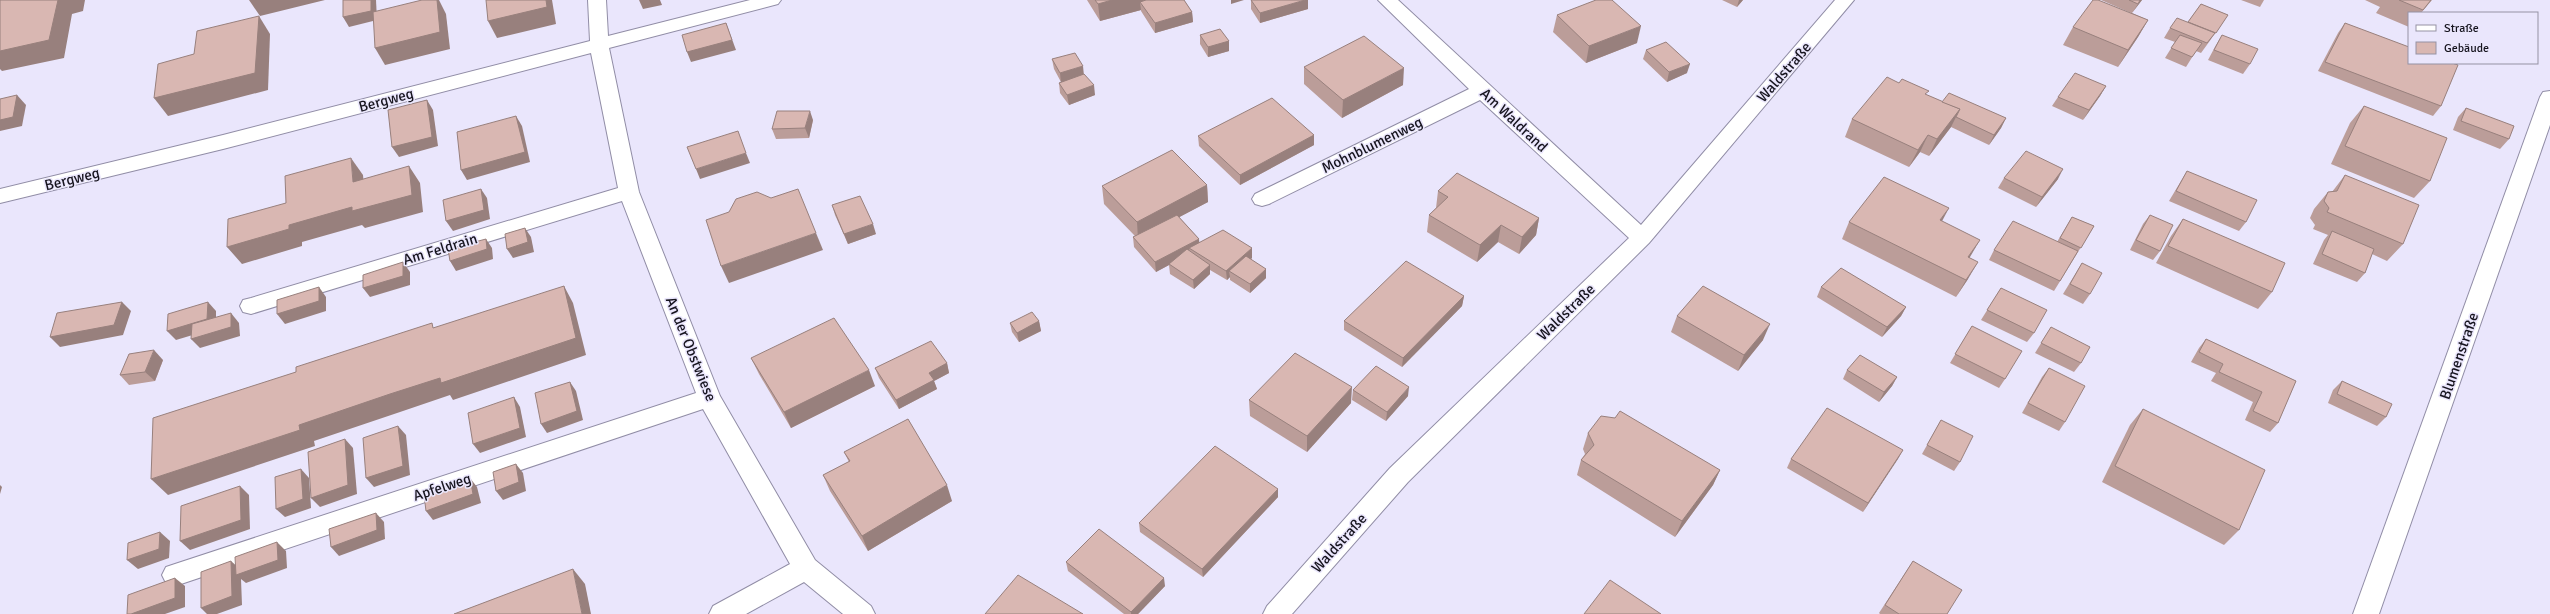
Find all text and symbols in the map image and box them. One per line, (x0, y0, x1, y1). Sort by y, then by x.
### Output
legend (2408, 12, 2538, 64)
text: Straße (2444, 21, 2479, 36)
street label: Waldstraße (1753, 38, 1815, 106)
text: Gebäude (2444, 41, 2489, 56)
street label: Bergweg (357, 84, 415, 116)
street label: Am Waldrand (1477, 84, 1551, 156)
street label: Mohnblumenweg (1319, 113, 1425, 177)
street label: Bergweg (43, 163, 101, 195)
street label: Am Feldrain (401, 229, 479, 269)
street label: Waldstraße (1533, 280, 1599, 344)
street label: An der Obstwiese (662, 294, 720, 404)
street label: Blumenstraße (2436, 310, 2482, 402)
street label: Apfelweg (411, 469, 473, 505)
street label: Waldstraße (1308, 510, 1370, 576)

